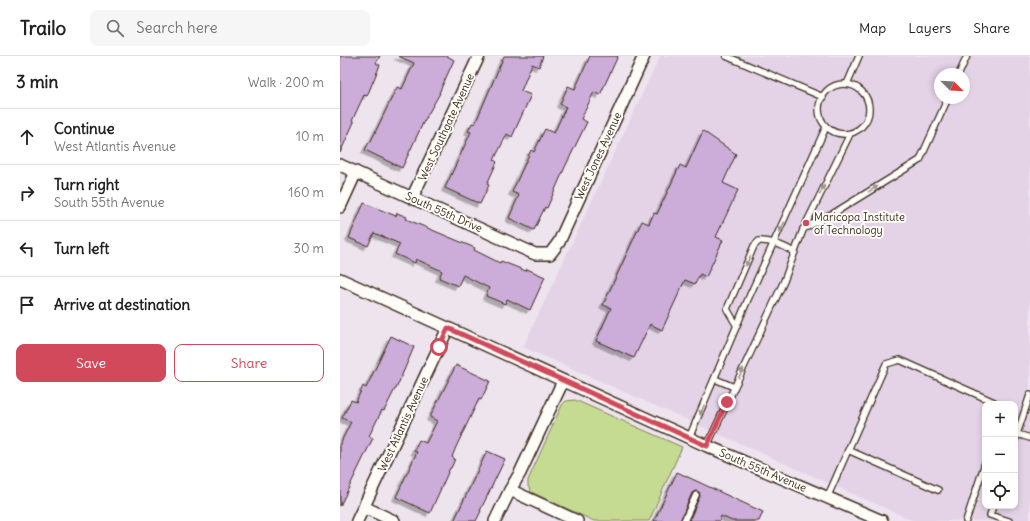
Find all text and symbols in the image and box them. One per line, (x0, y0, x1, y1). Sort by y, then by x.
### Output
search box (90, 10, 370, 46)
text: Trailo (20, 16, 66, 40)
icon: search (104, 17, 126, 39)
text: Search here (136, 18, 218, 37)
text: Map (859, 19, 886, 37)
text: Layers (908, 19, 951, 37)
text: Share (973, 19, 1010, 37)
north arrow (934, 68, 970, 104)
text: 3 min (16, 71, 58, 93)
street label: West Southgate Avenue (415, 71, 477, 183)
text: Walk · 200 m (248, 74, 324, 91)
street label: West Jones Avenue (571, 110, 625, 202)
text: Continue (54, 119, 115, 138)
icon: ahead (16, 126, 38, 148)
text: 10 m (296, 128, 324, 145)
text: West Atlantis Avenue (54, 138, 176, 155)
text: Turn right (54, 175, 119, 194)
icon: right (16, 182, 38, 204)
text: 160 m (288, 184, 324, 201)
one-way arrow (819, 184, 825, 196)
one-way arrow (867, 186, 879, 193)
street label: South 55th Drive (403, 189, 485, 235)
text: South 55th Avenue (54, 194, 165, 211)
place label: Maricopa Institute of Technology (814, 210, 905, 237)
marker: Maricopa Institute of Technology (801, 218, 811, 228)
one-way arrow (779, 221, 785, 232)
icon: left (16, 238, 38, 260)
text: Turn left (54, 239, 109, 258)
text: 30 m (294, 240, 324, 257)
one-way arrow (744, 255, 750, 267)
icon: arrive (16, 294, 38, 316)
text: Arrive at destination (54, 295, 190, 314)
route start (430, 338, 448, 356)
button: Save (16, 344, 166, 382)
button: Share (174, 344, 324, 382)
one-way arrow (738, 367, 744, 378)
street label: West Atlantis Avenue (375, 374, 431, 474)
route end (718, 393, 736, 411)
map controls (982, 401, 1018, 509)
button: + (982, 401, 1018, 437)
one-way arrow (698, 404, 704, 416)
button: − (982, 437, 1018, 473)
street label: South 55th Avenue (717, 445, 809, 495)
button: locate (982, 473, 1018, 509)

